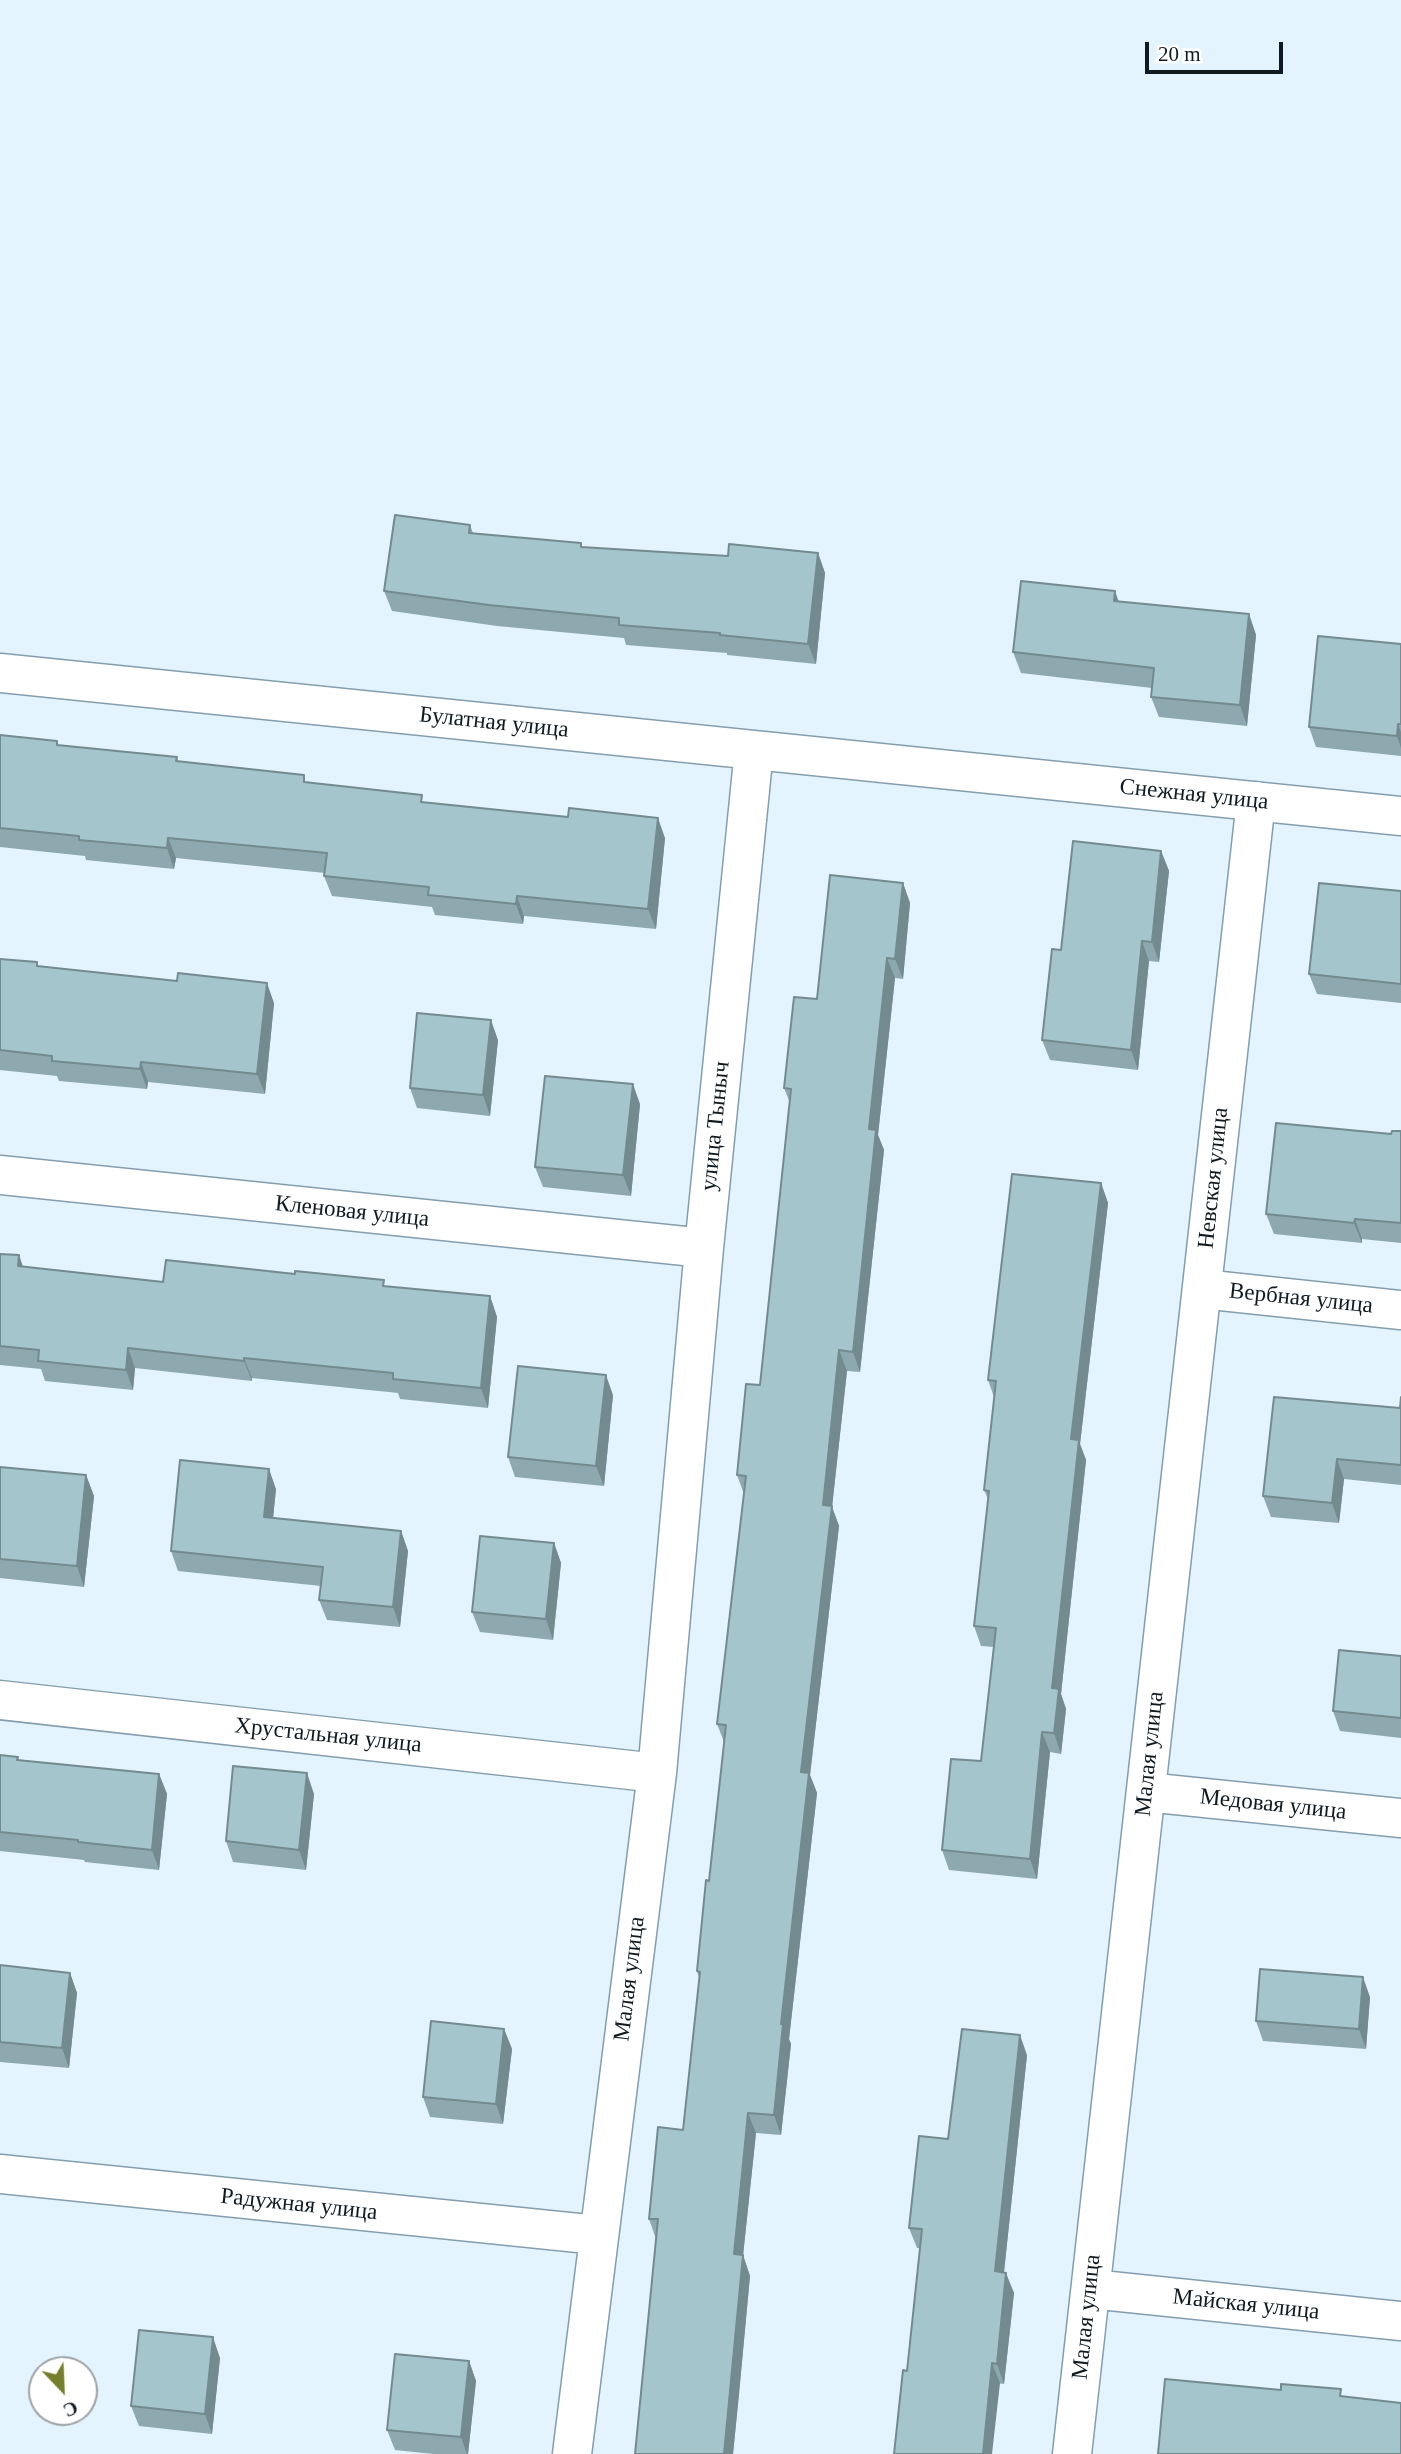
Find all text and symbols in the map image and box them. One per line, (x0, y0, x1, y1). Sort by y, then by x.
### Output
scale bar (1149, 28, 1287, 72)
text: 20 m (1158, 42, 1201, 66)
street label: Булатная улица (418, 701, 570, 745)
street label: Снежная улица (1118, 773, 1270, 817)
street label: улица Тыныч (695, 1060, 737, 1192)
street label: Невская улица (1193, 1106, 1235, 1250)
street label: Кленовая улица (274, 1190, 430, 1234)
street label: Вербная улица (1228, 1278, 1374, 1320)
street label: Малая улица (1130, 1690, 1170, 1818)
street label: Хрустальная улица (233, 1712, 423, 1760)
street label: Медовая улица (1198, 1784, 1348, 1826)
street label: Малая улица (609, 1915, 651, 2043)
street label: Радужная улица (219, 2183, 379, 2227)
street label: Малая улица (1067, 2253, 1107, 2381)
street label: Майская улица (1171, 2284, 1321, 2326)
north arrow (28, 2356, 98, 2426)
text: С (60, 2397, 81, 2421)

